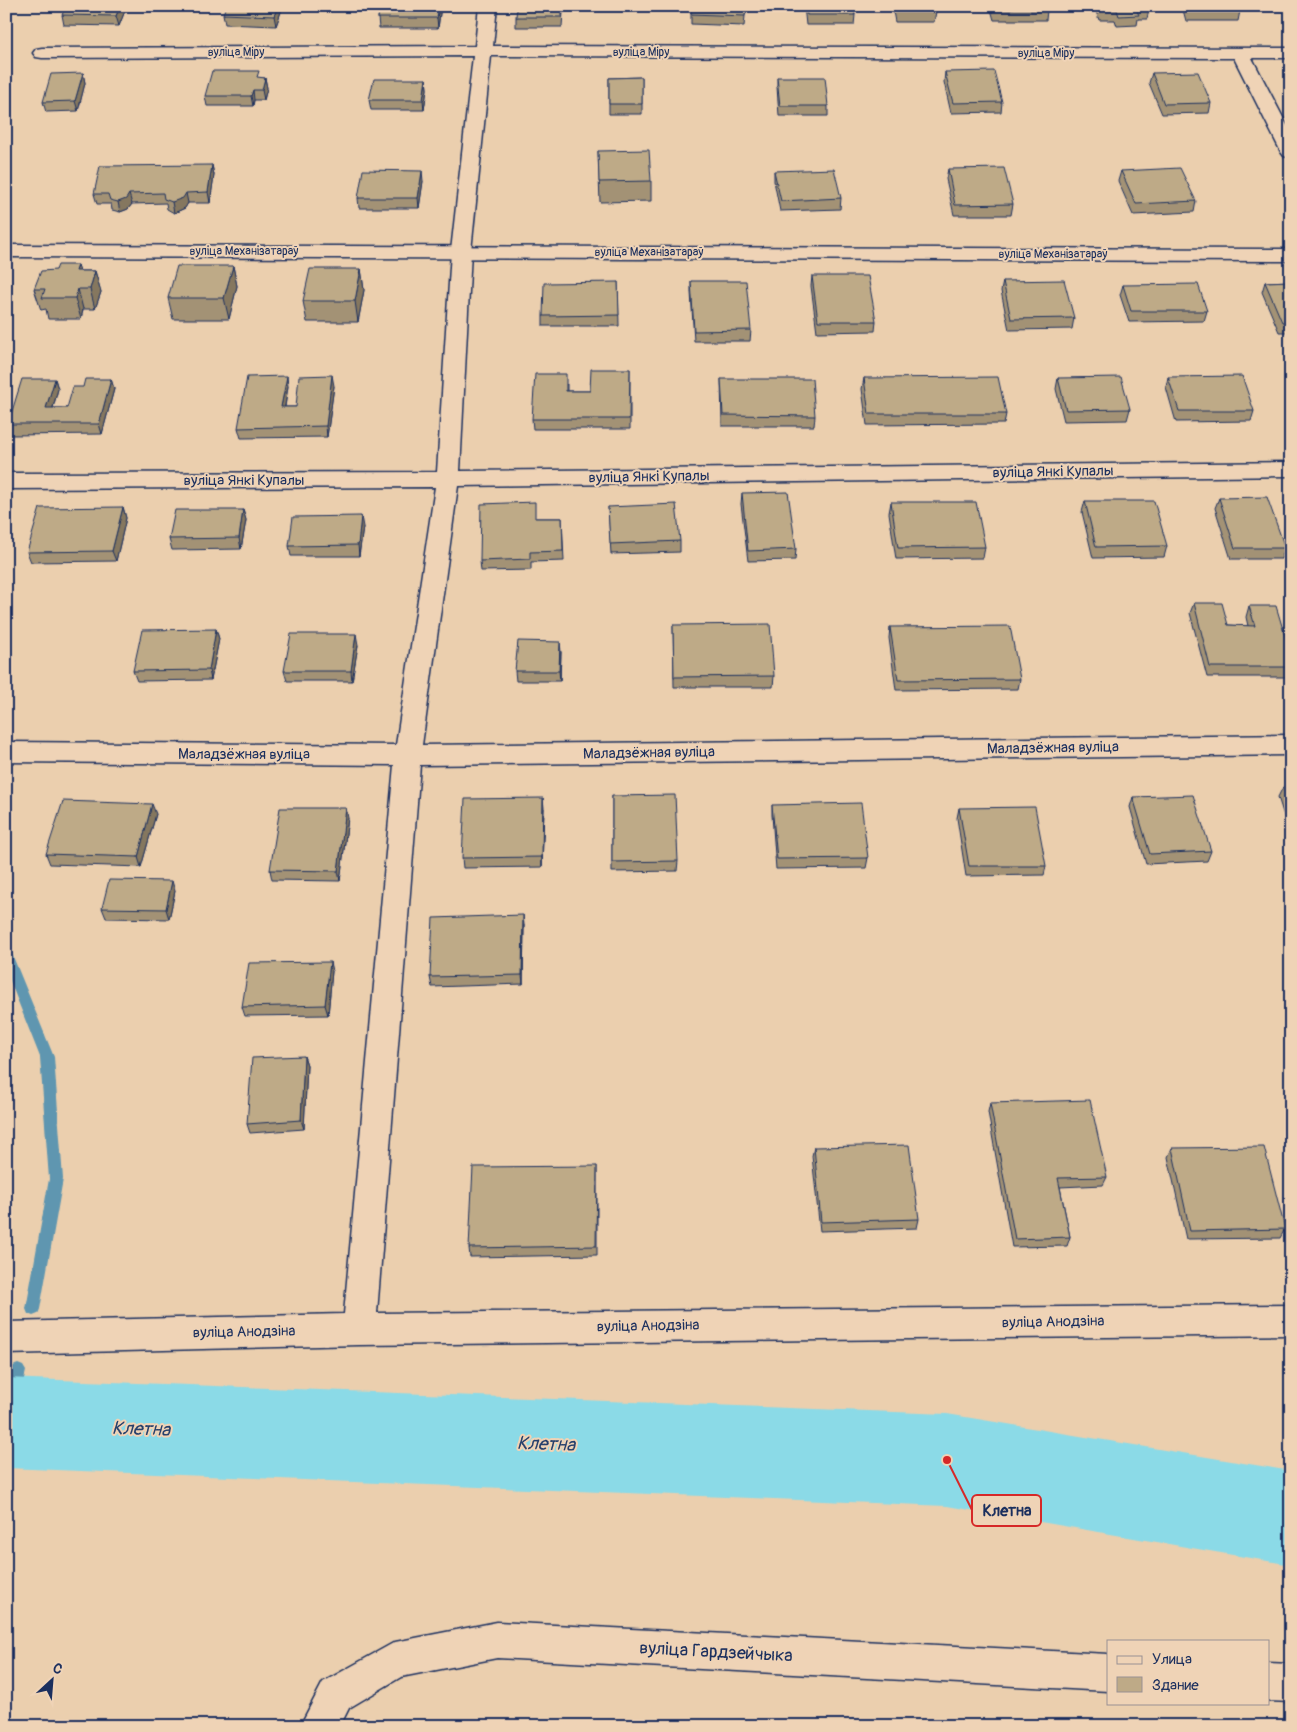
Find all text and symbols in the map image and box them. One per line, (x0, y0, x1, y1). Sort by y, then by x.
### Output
street label: вуліца Міру (208, 45, 264, 60)
street label: вуліца Міру (613, 45, 669, 60)
street label: вуліца Міру (1018, 46, 1074, 61)
street label: вуліца Механізатараў (190, 244, 298, 259)
street label: вуліца Механізатараў (595, 245, 703, 260)
street label: вуліца Механізатараў (999, 247, 1107, 262)
street label: вуліца Янкі Купалы (992, 461, 1114, 483)
street label: вуліца Янкі Купалы (588, 466, 710, 488)
street label: вуліца Янкі Купалы (184, 471, 305, 490)
street label: Маладзёжная вуліца (987, 737, 1119, 759)
street label: Маладзёжная вуліца (583, 742, 715, 764)
street label: Маладзёжная вуліца (178, 745, 310, 764)
street label: вуліца Анодзіна (1002, 1312, 1104, 1332)
street label: вуліца Анодзіна (597, 1316, 699, 1336)
street label: вуліца Анодзіна (193, 1322, 295, 1342)
water label: Клетна (112, 1416, 172, 1442)
water label: Клетна (517, 1431, 577, 1457)
callout: Клетна (972, 1495, 1041, 1526)
text: Клетна (983, 1501, 1032, 1521)
street label: вуліца Гардзейчыка (639, 1636, 793, 1668)
legend (1107, 1640, 1270, 1704)
text: Улица (1152, 1650, 1192, 1669)
north arrow (28, 1654, 78, 1704)
text: С (50, 1659, 65, 1678)
text: Здание (1152, 1676, 1199, 1695)

